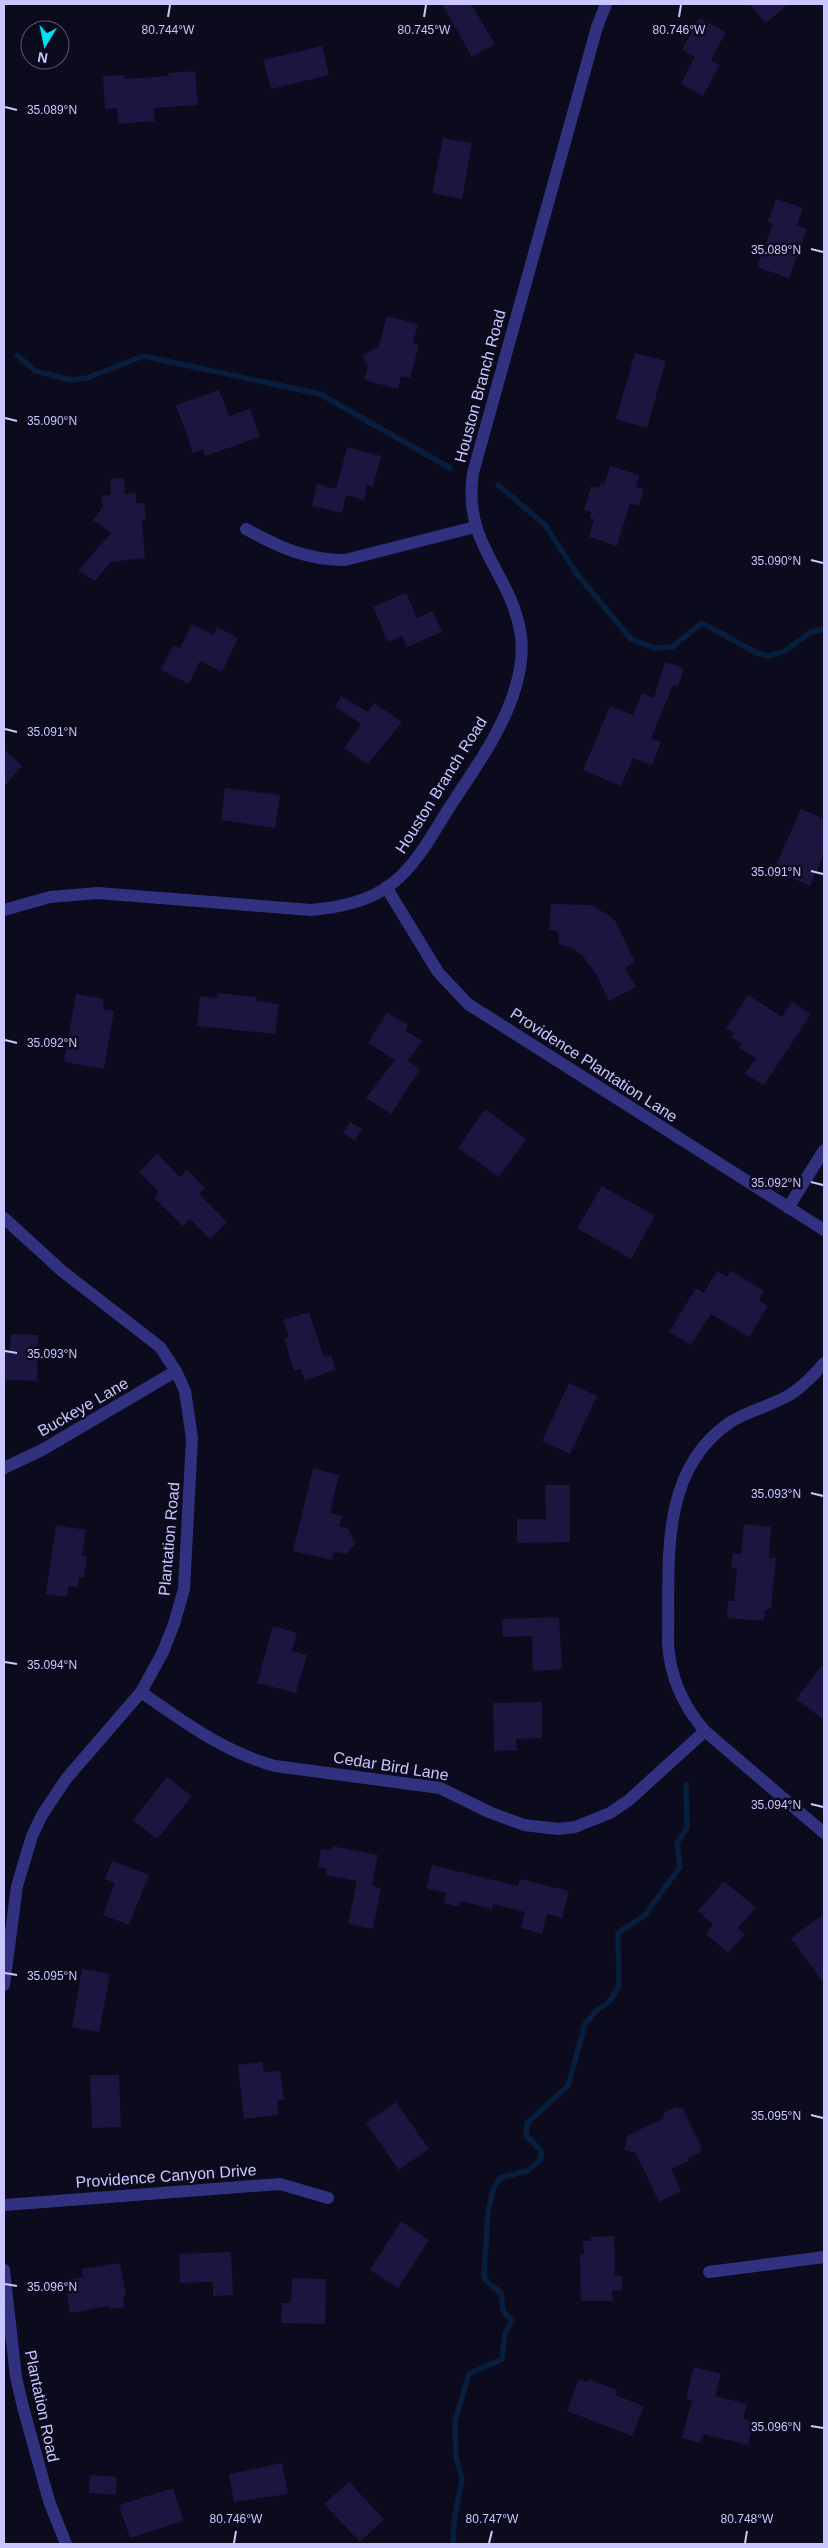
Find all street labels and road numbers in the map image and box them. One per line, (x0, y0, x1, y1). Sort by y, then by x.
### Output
street label: Houston Branch Road (451, 308, 509, 464)
street label: Houston Branch Road (392, 714, 490, 856)
street label: Providence Plantation Lane (507, 1005, 681, 1125)
street label: Buckeye Lane (35, 1374, 131, 1440)
street label: Plantation Road (156, 1482, 182, 1596)
street label: Cedar Bird Lane (332, 1748, 450, 1784)
street label: Providence Canyon Drive (75, 2161, 257, 2191)
street label: Plantation Road (22, 2349, 62, 2463)

